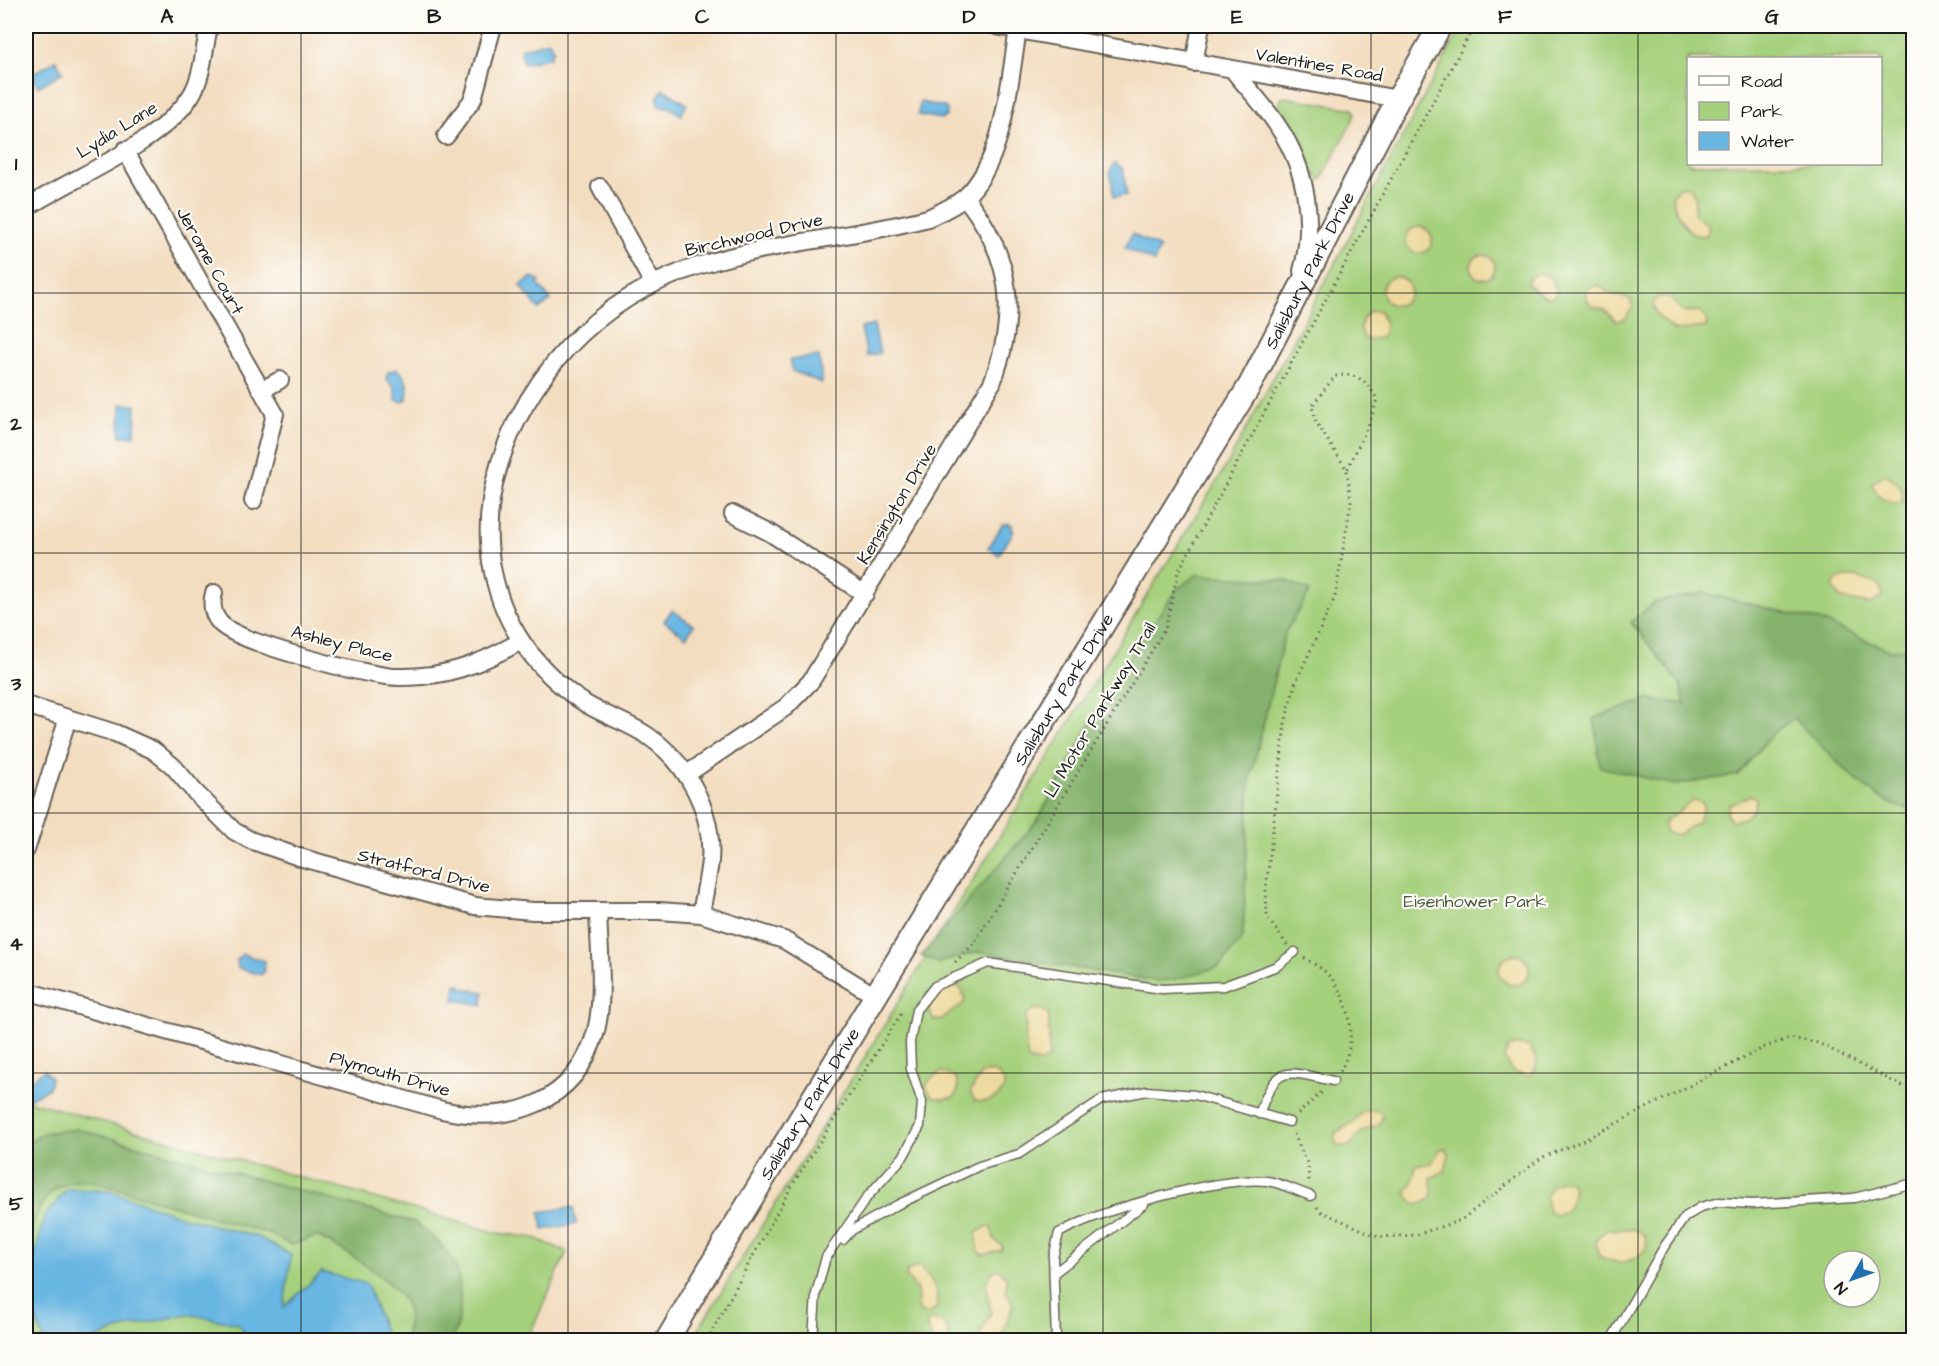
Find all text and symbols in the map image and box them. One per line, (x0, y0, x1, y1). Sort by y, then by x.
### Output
text: A (161, 3, 174, 31)
text: B (427, 3, 442, 31)
text: C (695, 3, 710, 31)
text: D (963, 3, 976, 31)
text: E (1231, 3, 1243, 31)
text: F (1498, 3, 1513, 31)
text: G (1765, 3, 1779, 31)
street label: Valentines Road (1254, 42, 1384, 88)
legend (1687, 57, 1882, 165)
text: Road (1741, 69, 1782, 94)
street label: Lydia Lane (72, 95, 163, 166)
text: Park (1741, 99, 1783, 124)
text: Water (1741, 129, 1794, 154)
text: 1 (15, 150, 18, 178)
street label: Salisbury Park Drive (1258, 187, 1361, 353)
street label: Jerome Court (170, 203, 250, 320)
street label: Birchwood Drive (683, 207, 825, 263)
text: 2 (9, 410, 22, 438)
street label: Kensington Drive (851, 439, 944, 570)
street label: Salisbury Park Drive (1007, 608, 1120, 770)
street label: LI Motor Parkway Trail (1038, 618, 1163, 803)
street label: Ashley Place (288, 619, 396, 670)
text: 3 (10, 670, 22, 698)
street label: Stratford Drive (355, 842, 493, 900)
park label: Eisenhower Park (1403, 889, 1547, 914)
text: 4 (9, 930, 23, 958)
street label: Salisbury Park Drive (753, 1023, 866, 1184)
street label: Plymouth Drive (327, 1045, 453, 1104)
text: 5 (9, 1190, 24, 1218)
north arrow (1822, 1249, 1882, 1309)
text: N (1830, 1277, 1853, 1299)

